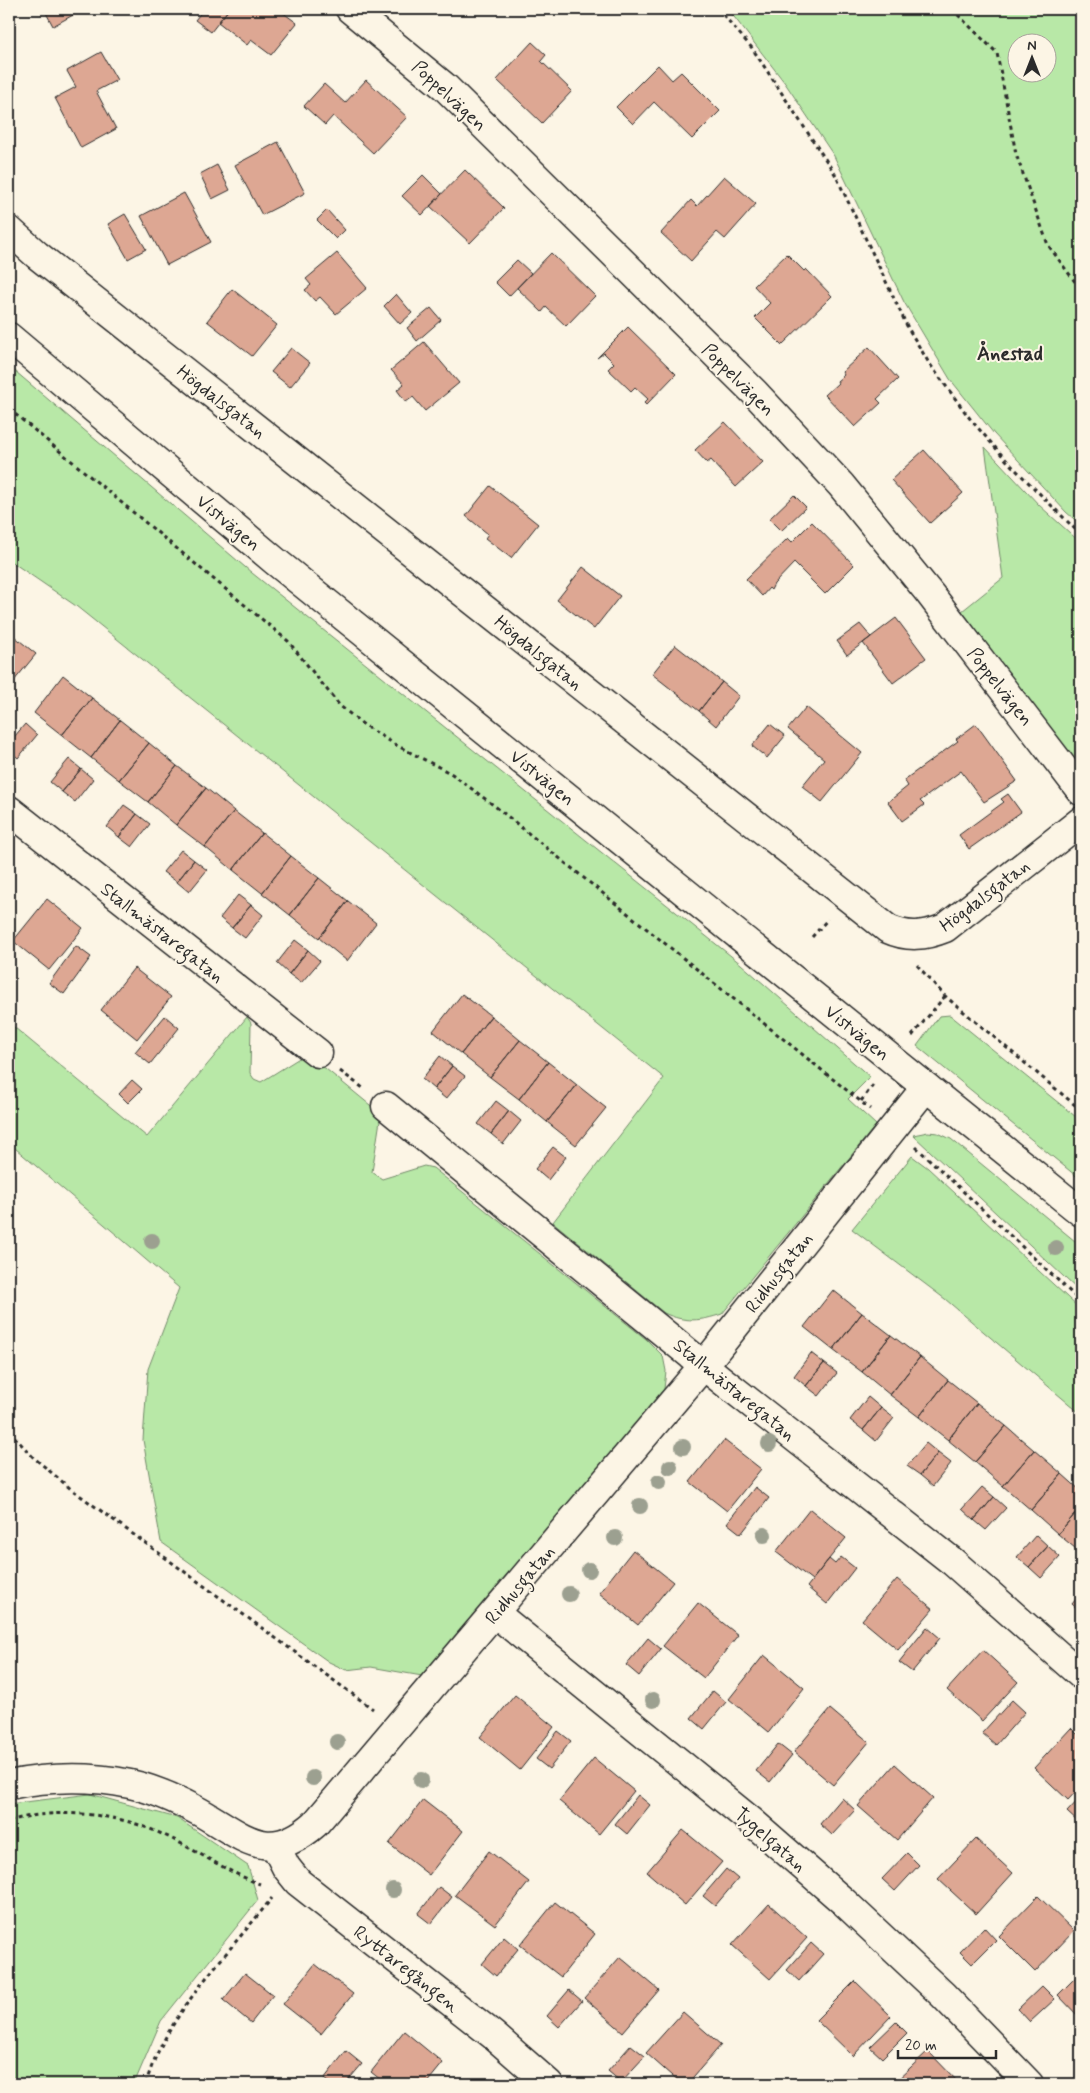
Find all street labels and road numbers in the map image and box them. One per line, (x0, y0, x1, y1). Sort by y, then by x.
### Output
street label: Poppelvägen (406, 55, 492, 138)
street label: Poppelvägen (695, 338, 780, 423)
street label: Högdalsgatan (169, 359, 271, 447)
street label: Vistvägen (190, 489, 265, 558)
street label: Högdalsgatan (487, 610, 588, 699)
street label: Poppelvägen (960, 642, 1038, 732)
street label: Vistvägen (504, 744, 580, 813)
street label: Högdalsgatan (935, 854, 1037, 941)
street label: Stallmästaregatan (93, 877, 229, 992)
street label: Vistvägen (819, 999, 895, 1068)
street label: Ridhusgatan (740, 1227, 821, 1320)
street label: Stallmästaregatan (666, 1333, 800, 1449)
street label: Ridhusgatan (480, 1540, 563, 1632)
street label: Tygelgatan (727, 1802, 811, 1881)
street label: Ryttaregången (346, 1920, 464, 2021)

